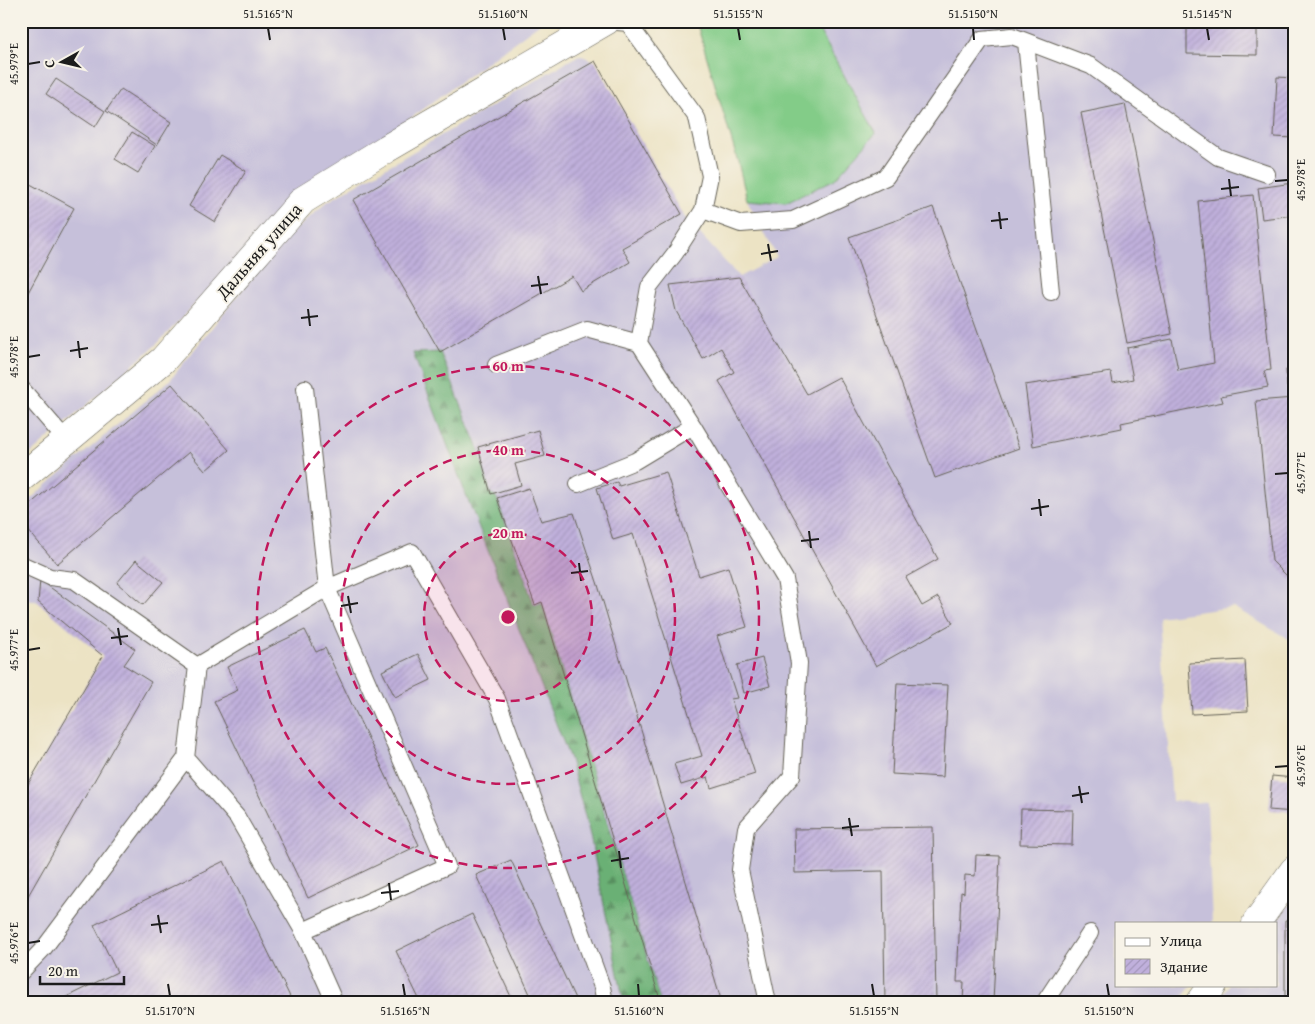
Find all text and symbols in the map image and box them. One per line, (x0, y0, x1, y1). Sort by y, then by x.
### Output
text: 51.5165°N (243, 5, 293, 22)
text: 51.5160°N (478, 5, 528, 22)
text: 51.5155°N (713, 5, 763, 22)
text: 51.5150°N (948, 5, 998, 22)
text: 51.5145°N (1182, 5, 1232, 22)
north arrow (38, 38, 88, 88)
text: 45.979°E (5, 43, 22, 85)
text: С (39, 58, 60, 69)
text: 45.978°E (1292, 159, 1309, 201)
street label: Дальняя улица (209, 196, 308, 305)
text: 45.978°E (5, 336, 22, 378)
text: 60 m (492, 355, 524, 376)
text: 40 m (492, 439, 524, 460)
text: 45.977°E (1292, 452, 1309, 494)
text: 20 m (492, 522, 524, 543)
centre of rings (499, 608, 517, 626)
text: 45.977°E (5, 629, 22, 671)
text: 45.976°E (1292, 745, 1309, 787)
text: 45.976°E (5, 922, 22, 964)
legend (1115, 922, 1278, 986)
text: Улица (1160, 930, 1203, 951)
scale bar (40, 954, 124, 986)
text: Здание (1160, 956, 1208, 977)
text: 20 m (48, 960, 79, 981)
text: 51.5170°N (145, 1002, 195, 1019)
text: 51.5165°N (380, 1002, 430, 1019)
text: 51.5160°N (614, 1002, 664, 1019)
text: 51.5155°N (849, 1002, 899, 1019)
text: 51.5150°N (1084, 1002, 1134, 1019)

